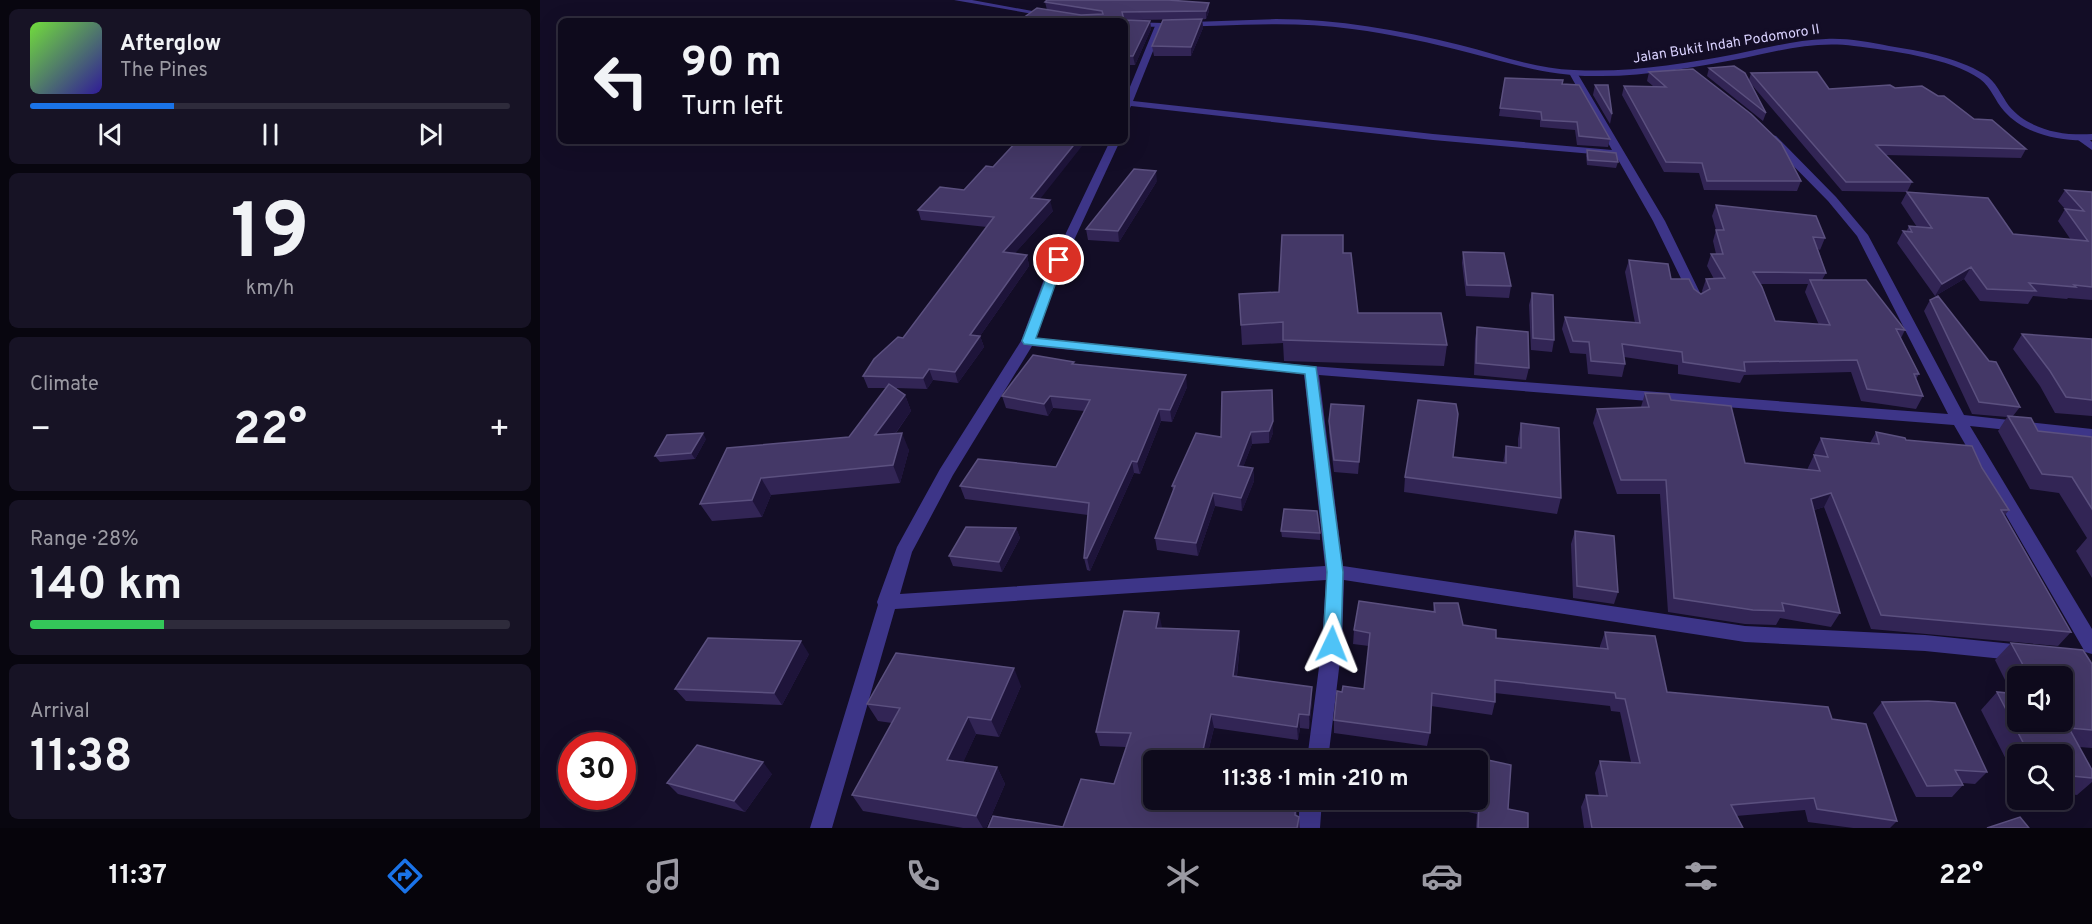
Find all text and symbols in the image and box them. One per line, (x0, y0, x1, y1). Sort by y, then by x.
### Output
street label: Jalan Bukit Indah Podomoro II (1632, 21, 1821, 68)
text: Afterglow (120, 31, 221, 58)
text: 90 m (681, 38, 782, 91)
icon: left (582, 42, 660, 120)
text: The Pines (120, 58, 208, 84)
text: Turn left (681, 90, 783, 124)
icon: previous (94, 118, 127, 151)
icon: pause (254, 118, 287, 151)
icon: next (414, 118, 447, 151)
text: 19 (230, 187, 310, 286)
pin (1033, 234, 1084, 285)
icon: arrive (1042, 243, 1075, 276)
text: km/h (246, 276, 294, 302)
text: Climate (30, 372, 99, 398)
text: 22° (233, 403, 307, 460)
text: − (30, 410, 51, 452)
text: + (489, 410, 510, 452)
text: Range · 28% (30, 527, 139, 553)
text: 140 km (30, 558, 182, 615)
position arrow (1300, 612, 1364, 676)
map controls (2007, 666, 2073, 810)
button: sound (2007, 666, 2073, 732)
text: Arrival (30, 699, 90, 725)
text: 11:38 (30, 730, 132, 787)
speed limit sign: 30 (558, 732, 636, 810)
button: search (2007, 744, 2073, 810)
text: 11:38 · 1 min · 210 m (1222, 766, 1409, 793)
icon: directions (384, 855, 426, 897)
icon: music (643, 855, 685, 897)
icon: phone (902, 855, 944, 897)
icon: climate (1162, 855, 1204, 897)
icon: car (1421, 855, 1463, 897)
icon: filters (1680, 855, 1722, 897)
text: 11:37 (109, 859, 167, 893)
text: 22° (1939, 859, 1983, 893)

